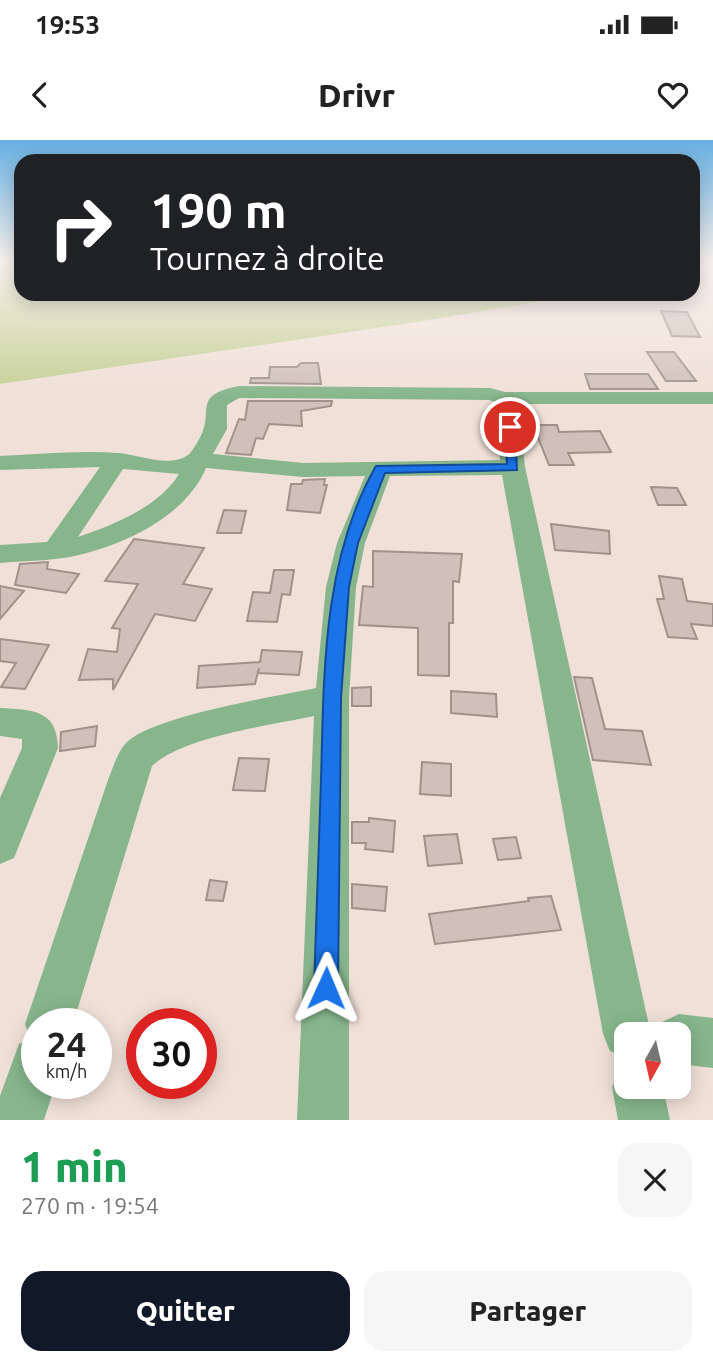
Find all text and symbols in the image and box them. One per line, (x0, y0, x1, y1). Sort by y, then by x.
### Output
text: 19:53 (35, 10, 100, 39)
icon: back (21, 76, 59, 114)
icon: heart (654, 76, 692, 114)
text: Drivr (318, 77, 395, 113)
icon: right (35, 182, 126, 273)
text: 190 m (150, 182, 287, 237)
text: Tournez à droite (150, 240, 385, 276)
pin (480, 397, 540, 457)
icon: arrive (491, 408, 529, 446)
position arrow (289, 951, 363, 1025)
speed limit sign: 30 (126, 1008, 217, 1099)
north arrow (614, 1022, 691, 1099)
map controls (614, 1022, 691, 1099)
text: 24 (47, 1024, 86, 1064)
text: km/h (46, 1061, 87, 1081)
text: 1 min (21, 1143, 128, 1190)
button: close (618, 1143, 692, 1217)
text: 270 m · 19:54 (21, 1193, 159, 1218)
button: Quitter (21, 1271, 350, 1351)
button: Partager (364, 1271, 692, 1351)

